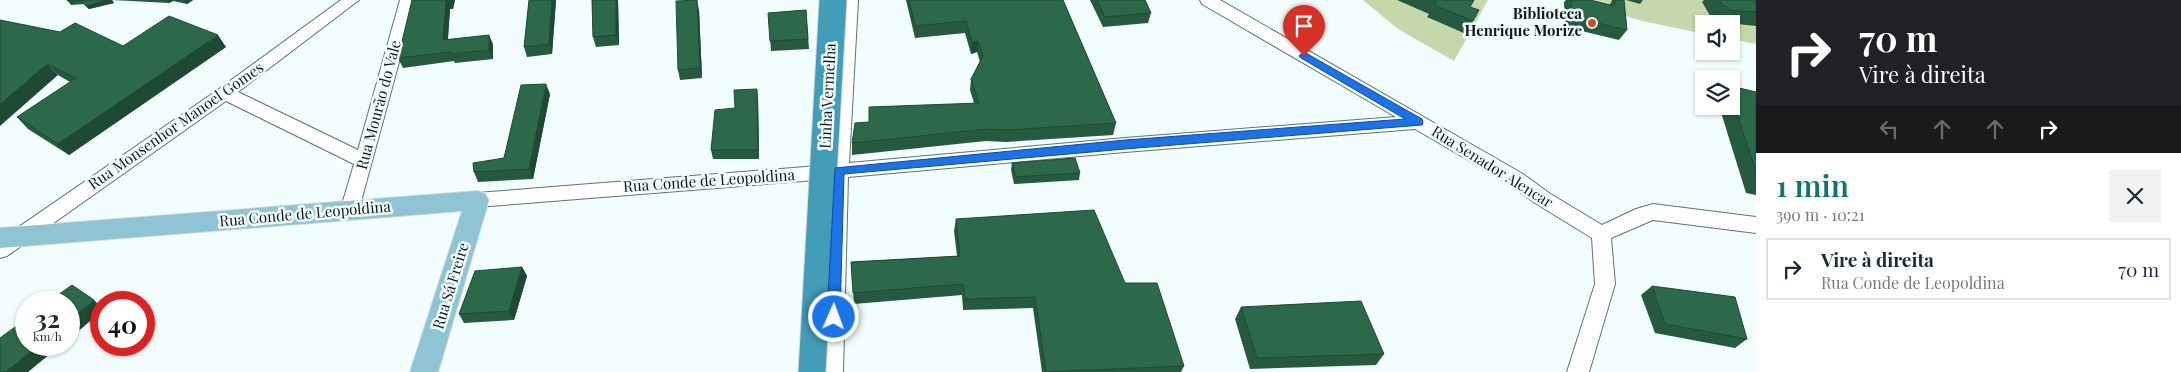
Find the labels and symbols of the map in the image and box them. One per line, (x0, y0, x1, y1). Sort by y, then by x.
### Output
place label: Biblioteca Henrique Morize (1464, 3, 1582, 40)
pin (1283, 5, 1325, 56)
marker: Biblioteca Henrique Morize (1586, 17, 1598, 29)
street label: Rua Mourão do Vale (351, 38, 405, 172)
street label: Linha Vermelha (814, 42, 840, 149)
street label: Rua Monsenhor Manoel Gomes (84, 57, 267, 193)
street label: Rua Senador Alencar (1428, 121, 1557, 212)
street label: Rua Conde de Leopoldina (622, 164, 796, 196)
street label: Rua Conde de Leopoldina (218, 195, 392, 230)
street label: Rua Sá Freire (427, 240, 473, 331)
position arrow (807, 290, 859, 342)
speed limit sign: 40 (90, 291, 155, 356)

